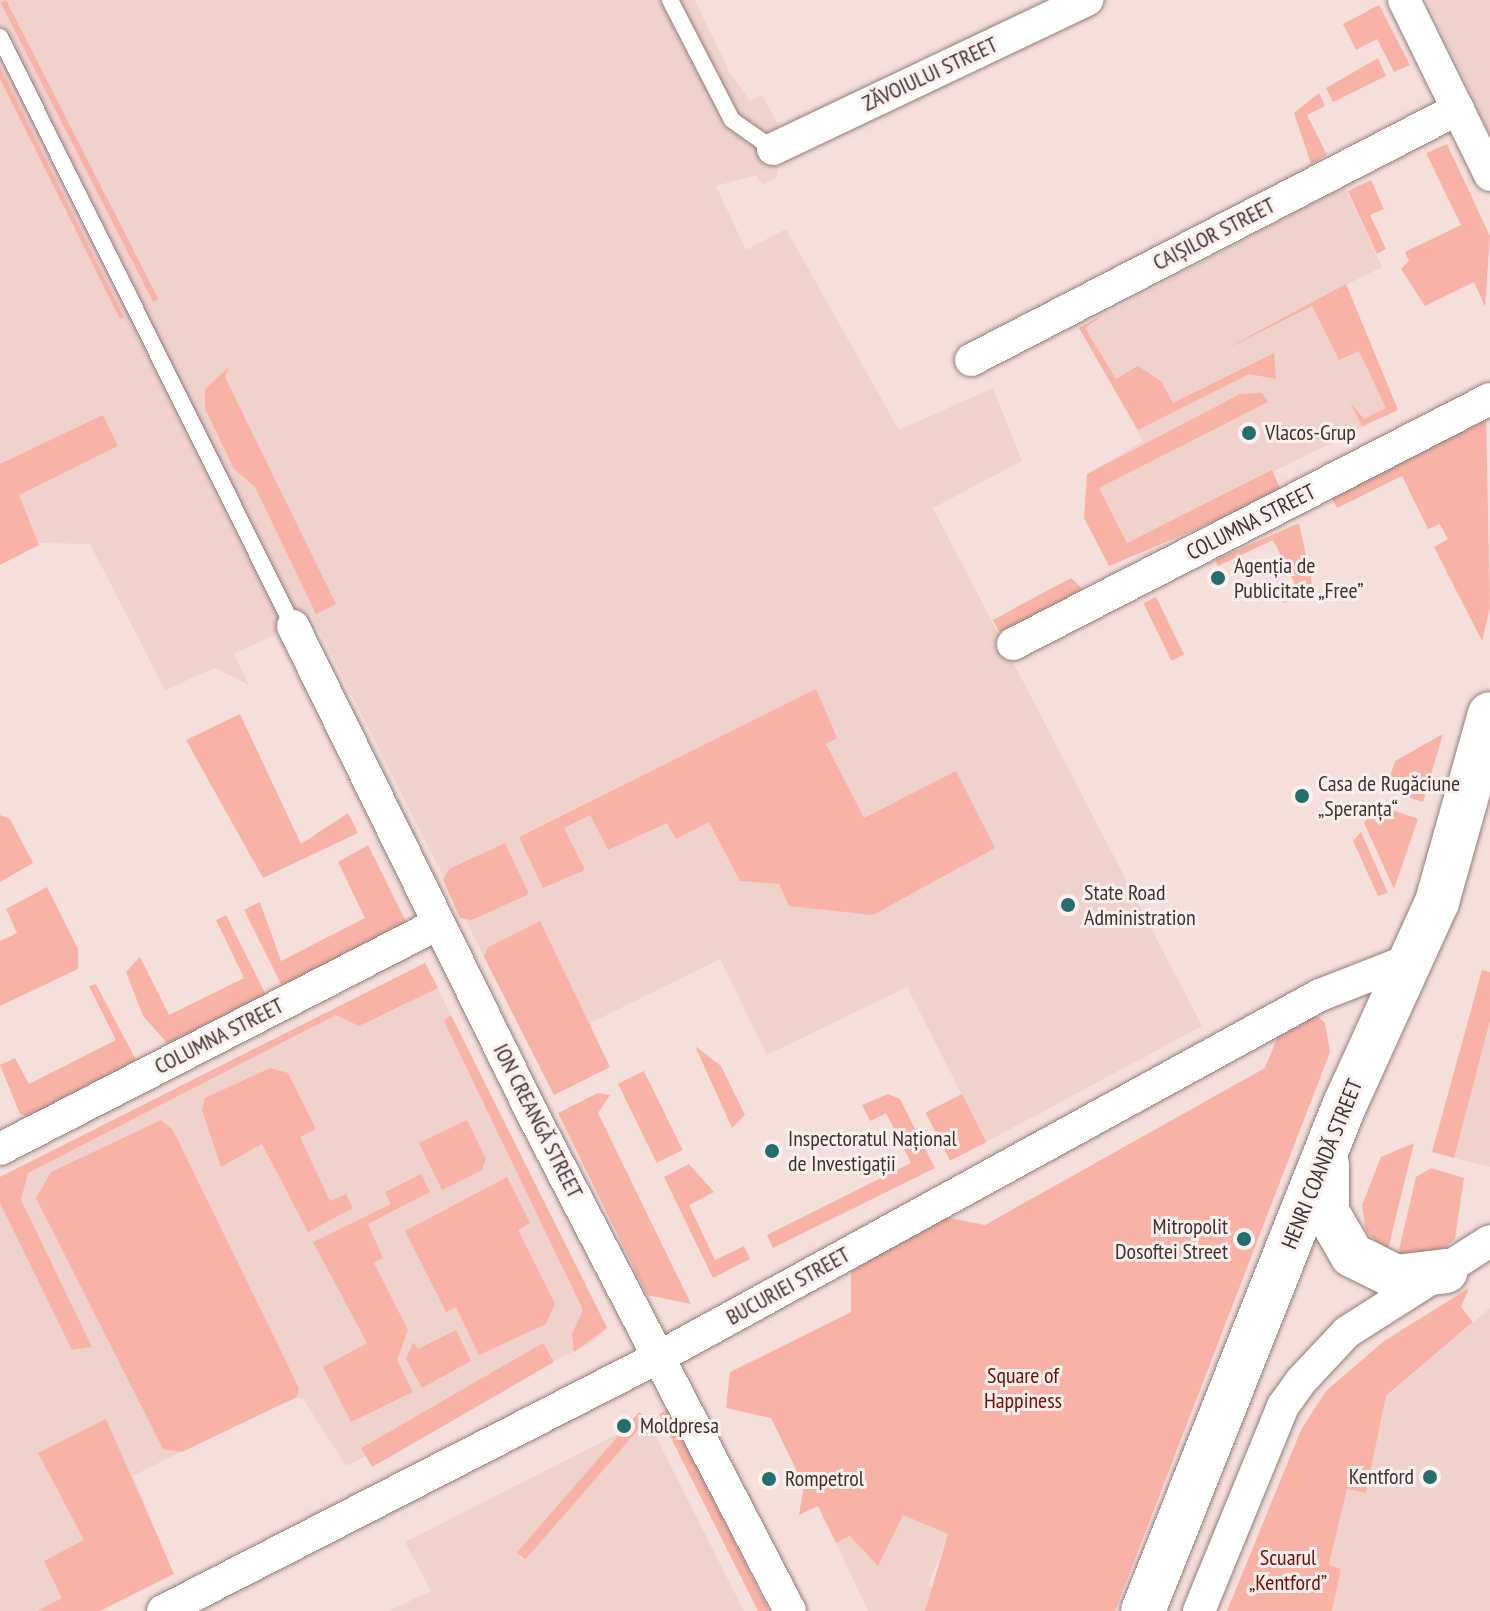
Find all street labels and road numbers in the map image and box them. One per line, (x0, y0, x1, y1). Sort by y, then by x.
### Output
street label: ZĂVOIULUI STREET (858, 31, 1002, 117)
street label: CAIȘILOR STREET (1149, 192, 1279, 276)
street label: COLUMNA STREET (1182, 478, 1320, 566)
street label: COLUMNA STREET (150, 992, 288, 1080)
street label: ION CREANGĂ STREET (488, 1039, 588, 1203)
street label: HENRI COANDĂ STREET (1276, 1075, 1368, 1253)
street label: BUCURIEI STREET (722, 1241, 854, 1331)

